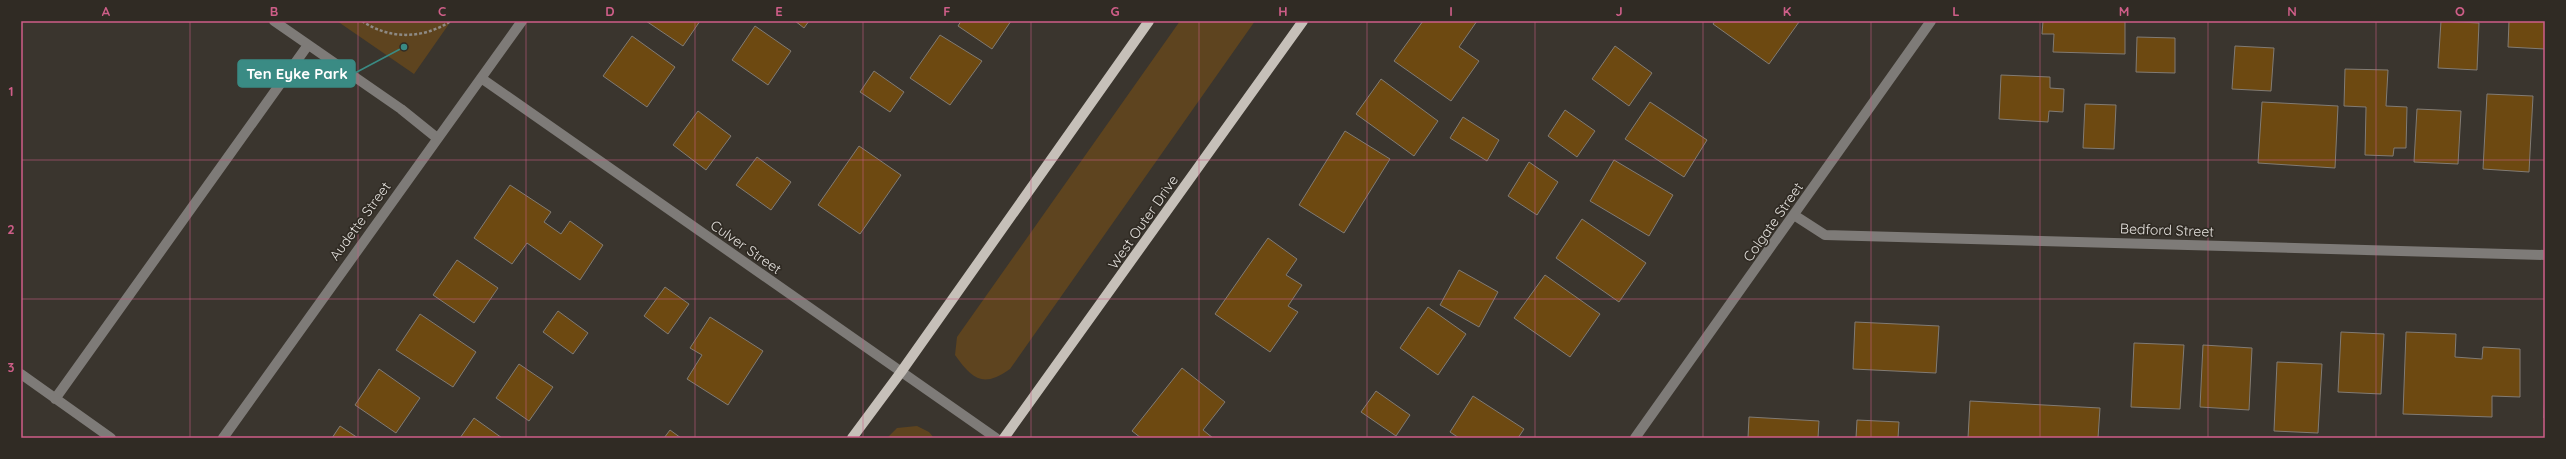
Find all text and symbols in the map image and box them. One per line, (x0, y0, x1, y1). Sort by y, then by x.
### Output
text: A (102, 3, 111, 19)
text: B (270, 3, 278, 19)
text: C (438, 3, 446, 19)
text: D (605, 3, 615, 19)
text: E (775, 3, 783, 19)
text: F (943, 3, 951, 19)
text: G (1110, 3, 1120, 19)
text: H (1278, 3, 1288, 19)
text: I (1449, 3, 1453, 19)
text: J (1615, 3, 1623, 19)
text: K (1783, 3, 1792, 19)
text: L (1952, 3, 1960, 19)
text: M (2119, 3, 2129, 19)
text: N (2287, 3, 2297, 19)
text: O (2455, 3, 2465, 19)
callout: Ten Eyke Park (238, 60, 355, 87)
text: Ten Eyke Park (246, 64, 348, 83)
text: 1 (8, 83, 14, 99)
street label: West Outer Drive (1104, 171, 1182, 272)
street label: Audette Street (325, 178, 395, 264)
street label: Colgate Street (1739, 179, 1807, 265)
street label: Culver Street (707, 216, 785, 278)
street label: Bedford Street (2120, 219, 2215, 241)
text: 2 (7, 221, 15, 237)
text: 3 (8, 359, 15, 375)

